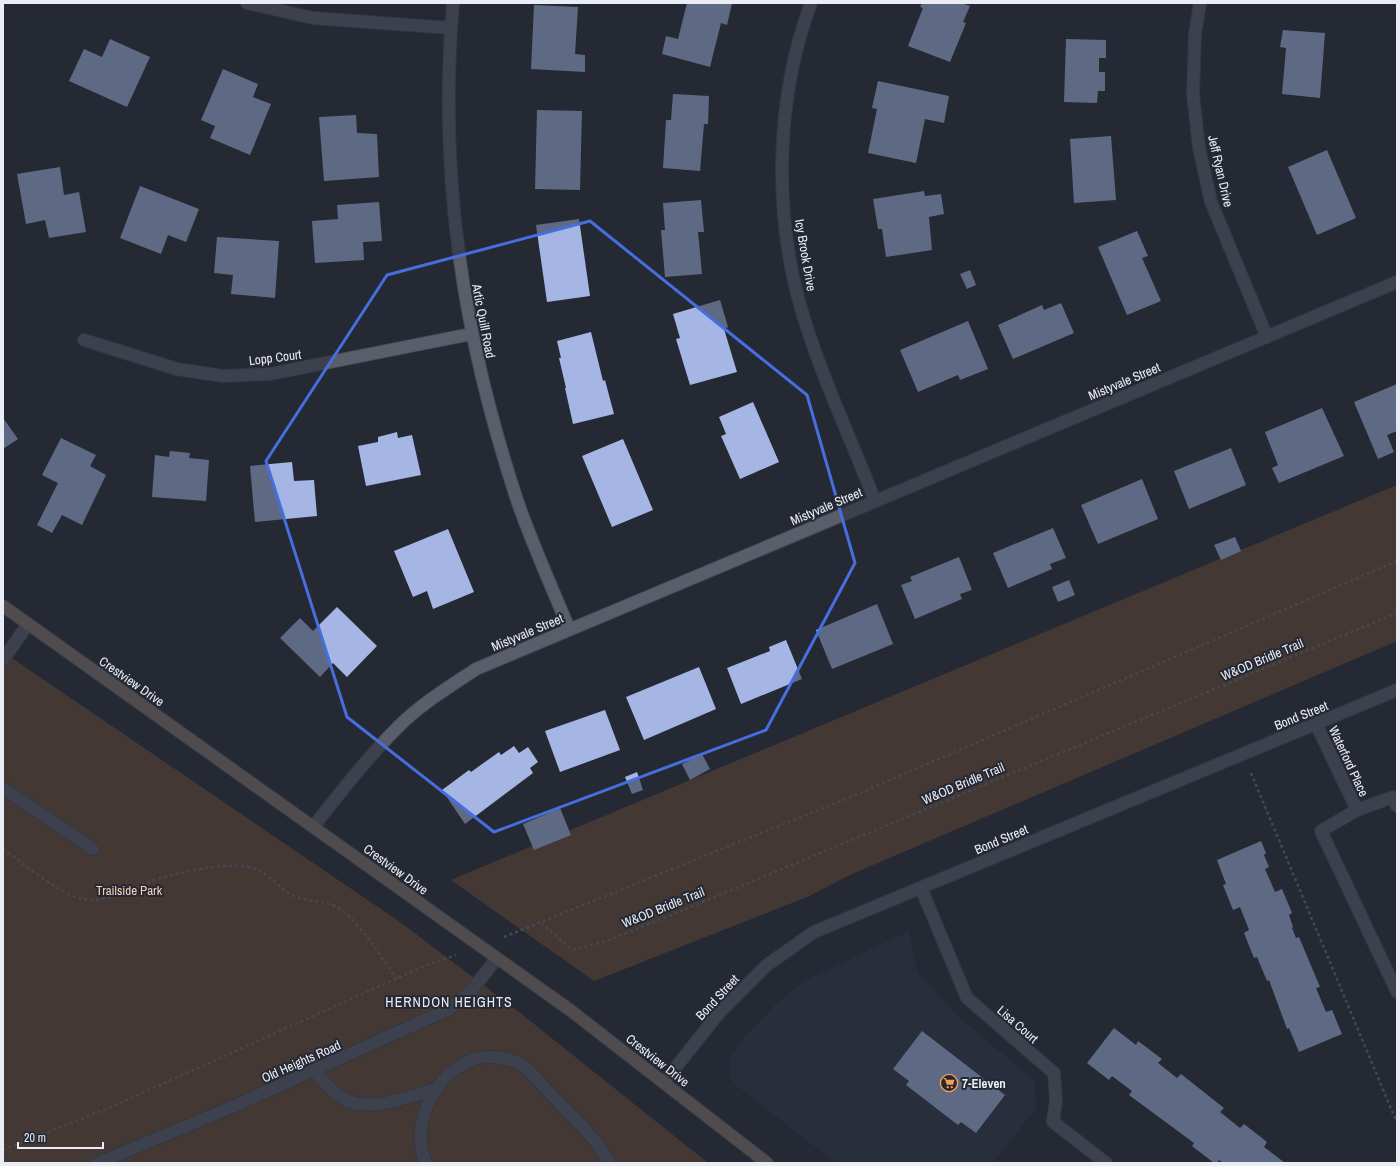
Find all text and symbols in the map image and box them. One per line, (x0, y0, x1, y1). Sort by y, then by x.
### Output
street label: Jeff Ryan Drive (1204, 133, 1237, 209)
street label: Icy Brook Drive (791, 218, 820, 293)
street label: Artic Quill Road (468, 282, 499, 360)
street label: Lopp Court (248, 346, 302, 369)
street label: Mistyvale Street (1086, 359, 1163, 404)
street label: Mistyvale Street (788, 484, 865, 529)
street label: Mistyvale Street (489, 610, 566, 655)
street label: W&OD Bridle Trail (1219, 635, 1306, 684)
street label: Crestview Drive (96, 653, 168, 710)
street label: Bond Street (1272, 697, 1331, 734)
street label: Waterford Place (1325, 723, 1372, 799)
street label: W&OD Bridle Trail (920, 759, 1007, 808)
street label: Bond Street (972, 821, 1030, 858)
street label: Crestview Drive (360, 840, 431, 899)
park label: Trailside Park (96, 882, 163, 899)
street label: W&OD Bridle Trail (619, 883, 707, 932)
street label: Bond Street (692, 971, 743, 1024)
district label: HERNDON HEIGHTS (385, 993, 513, 1011)
street label: Lisa Court (994, 1002, 1042, 1047)
street label: Crestview Drive (623, 1030, 693, 1090)
street label: Old Heights Road (259, 1036, 343, 1086)
supermarket icon: 7-Eleven (939, 1073, 959, 1093)
place label: 7-Eleven (962, 1075, 1006, 1092)
scale bar (18, 1124, 103, 1150)
text: 20 m (24, 1130, 46, 1146)

